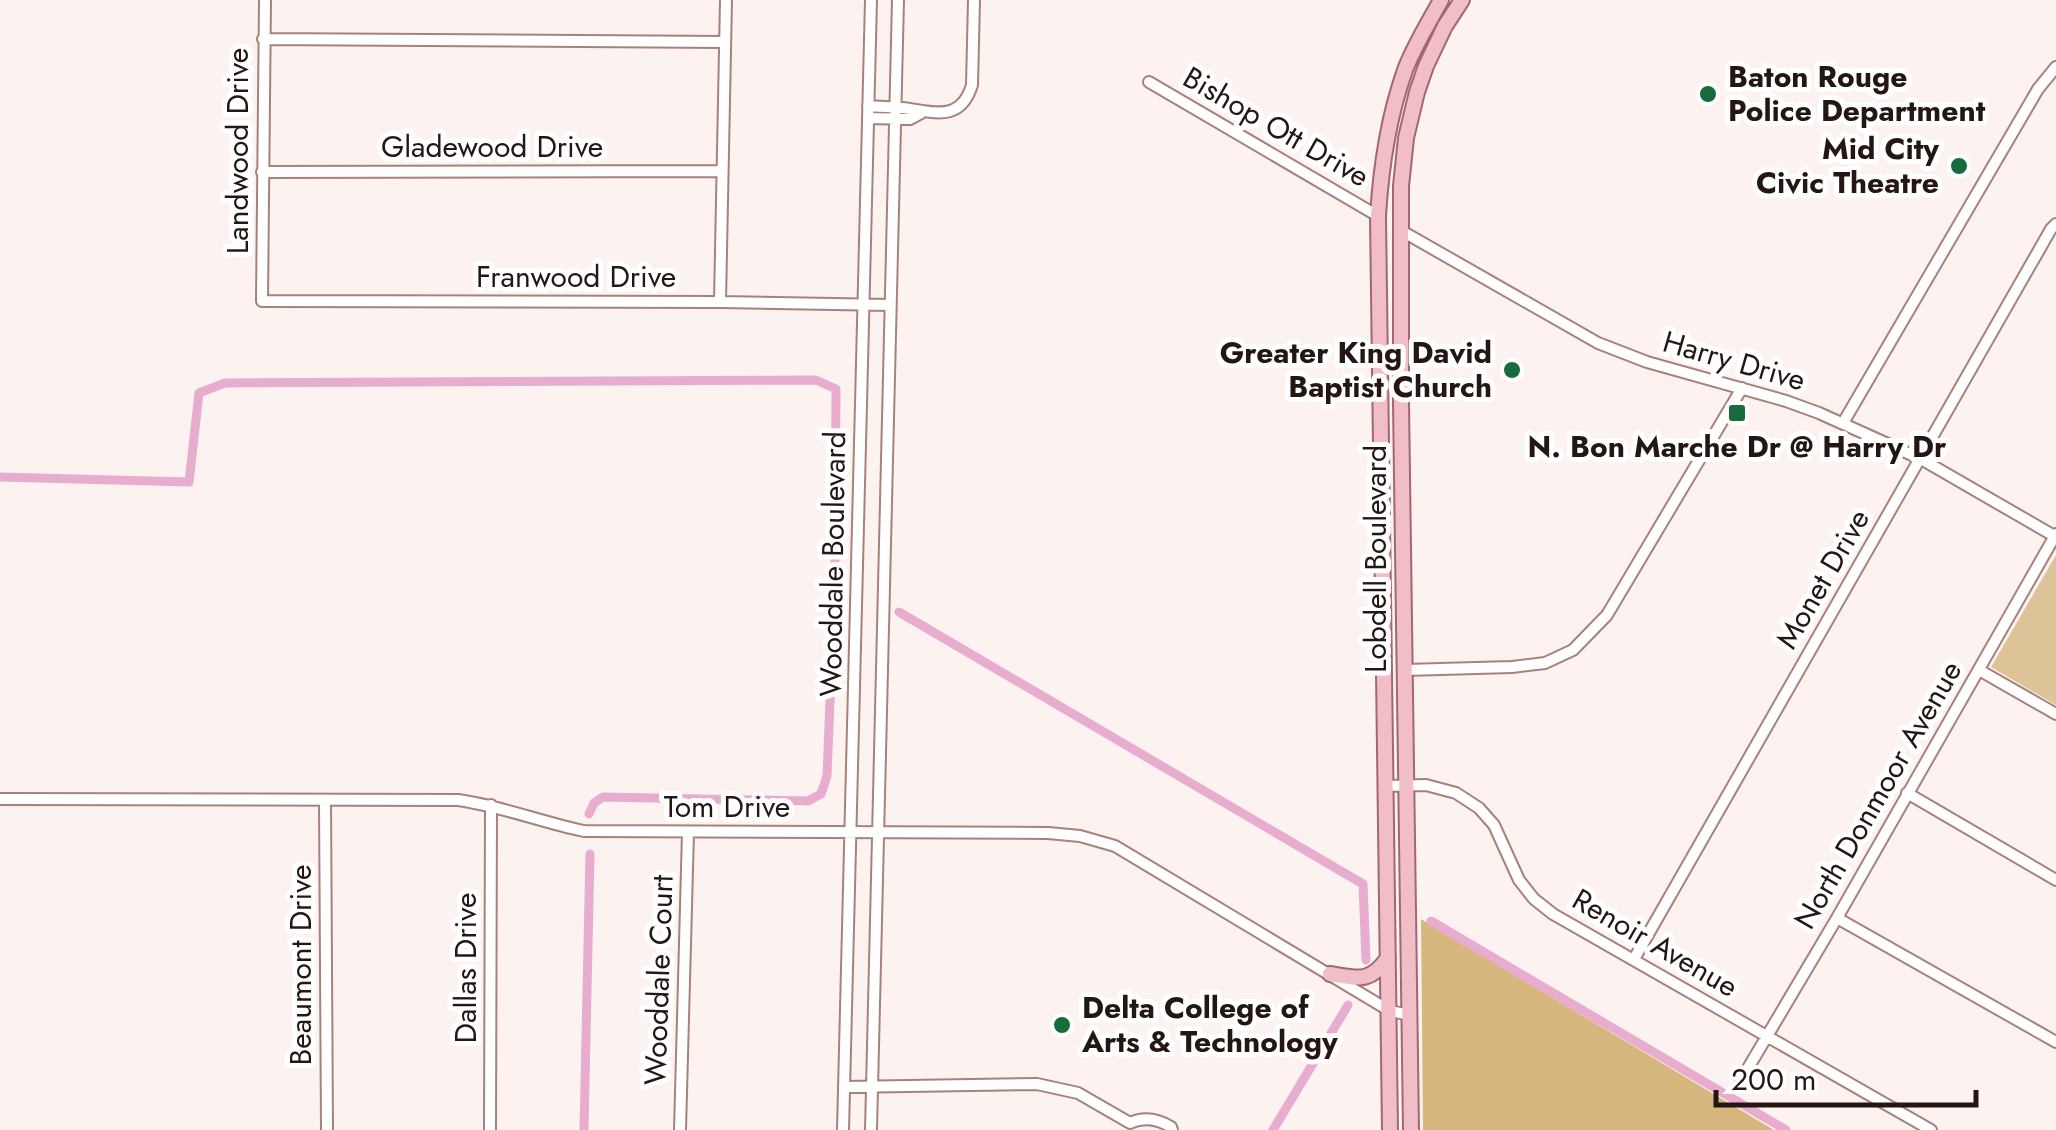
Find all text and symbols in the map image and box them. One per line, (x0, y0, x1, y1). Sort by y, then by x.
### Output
street label: Landwood Drive (216, 48, 259, 254)
place label: Baton Rouge Police Department (1728, 55, 1986, 132)
street label: Bishop Ott Drive (1175, 56, 1377, 197)
marker: Baton Rouge Police Department (1697, 83, 1719, 105)
street label: Gladewood Drive (381, 125, 603, 168)
place label: Mid City Civic Theatre (1756, 127, 1939, 204)
marker: Mid City Civic Theatre (1948, 155, 1970, 177)
street label: Franwood Drive (476, 255, 676, 298)
street label: Harry Drive (1658, 320, 1810, 401)
place label: Greater King David Baptist Church (1220, 331, 1492, 408)
marker: Greater King David Baptist Church (1501, 359, 1523, 381)
marker: N. Bon Marche Dr @ Harry Dr (1726, 402, 1748, 424)
place label: N. Bon Marche Dr @ Harry Dr (1528, 425, 1947, 468)
street label: Wooddale Boulevard (809, 431, 856, 697)
street label: Lobdell Boulevard (1354, 445, 1397, 673)
street label: Monet Drive (1765, 501, 1880, 657)
street label: North Donmoor Avenue (1783, 653, 1972, 937)
street label: Tom Drive (664, 785, 790, 828)
street label: Beaumont Drive (279, 865, 322, 1065)
street label: Wooddale Court (633, 873, 684, 1086)
street label: Renoir Avenue (1564, 878, 1746, 1007)
street label: Dallas Drive (444, 893, 487, 1043)
place label: Delta College of Arts & Technology (1081, 986, 1338, 1063)
marker: Delta College of Arts & Technology (1051, 1014, 1073, 1036)
scale bar (1716, 1045, 1976, 1107)
text: 200 m (1731, 1058, 1816, 1101)

